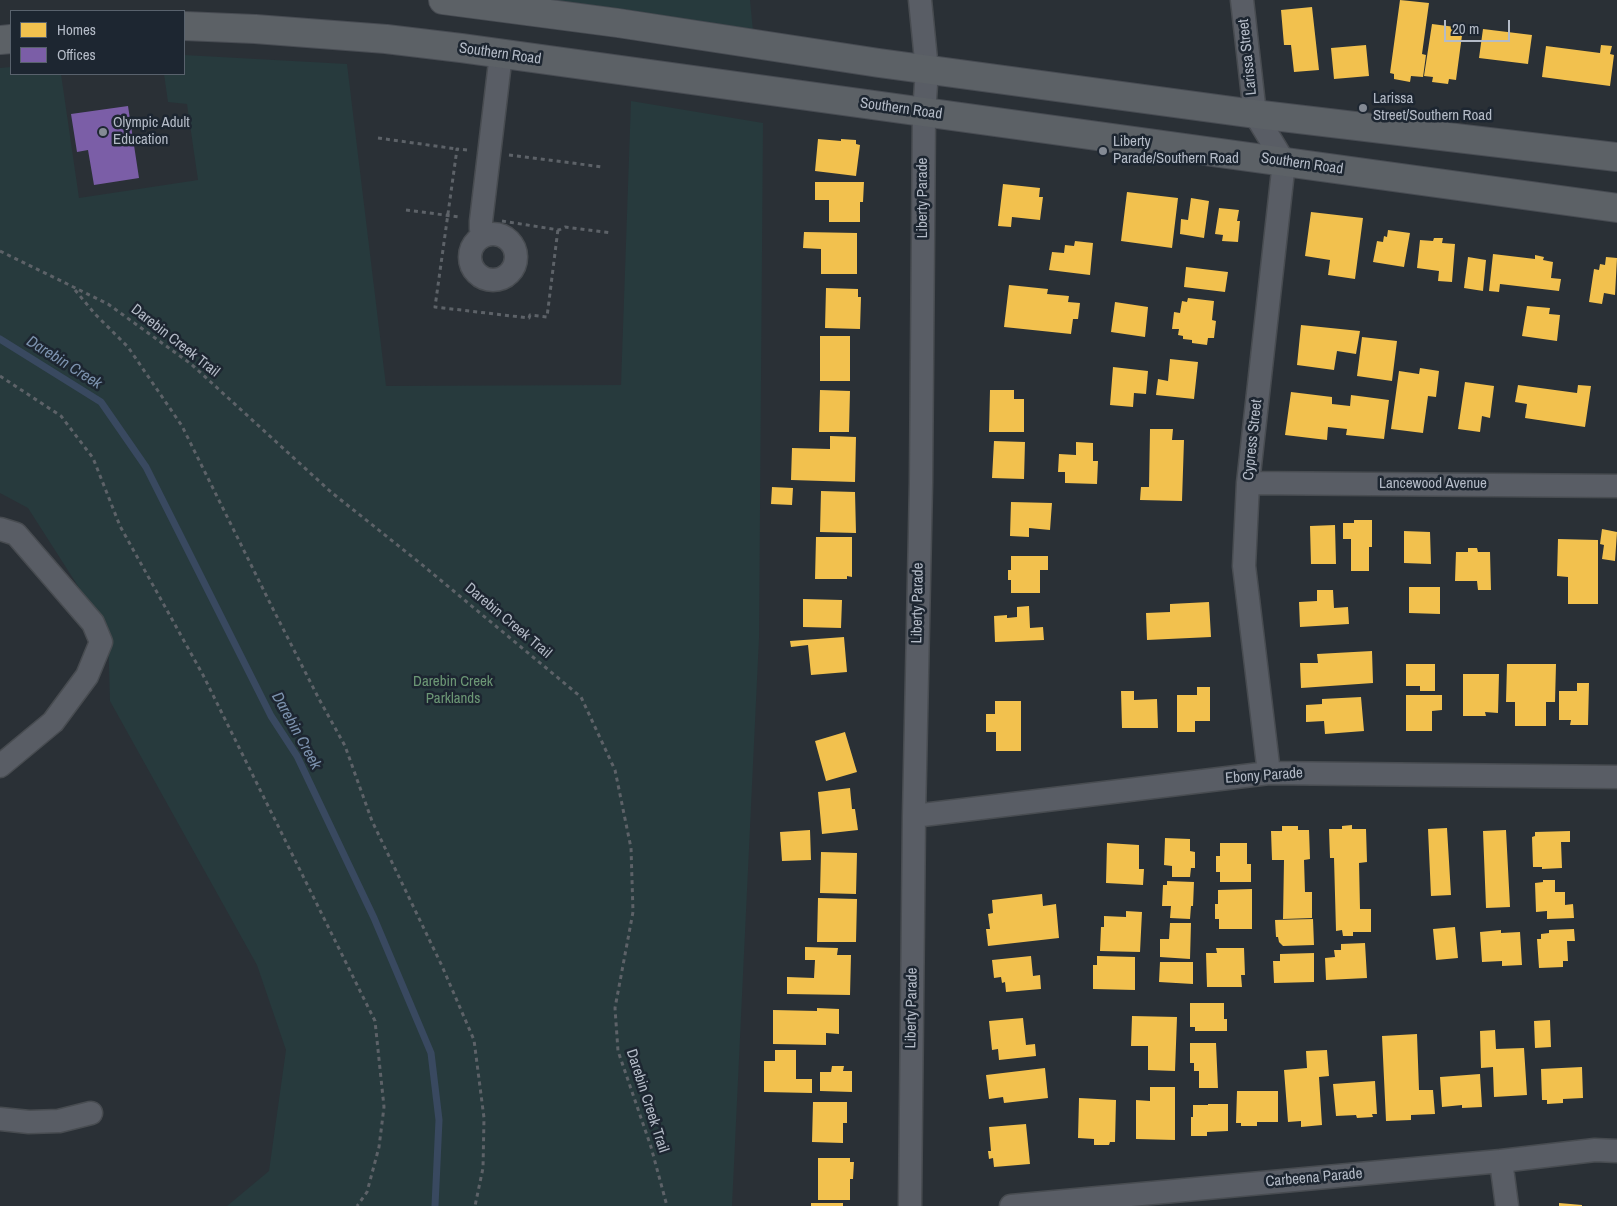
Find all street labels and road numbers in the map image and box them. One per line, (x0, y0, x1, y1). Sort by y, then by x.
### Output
street label: Larissa Street (1235, 18, 1261, 96)
street label: Southern Road (458, 39, 542, 69)
street label: Southern Road (859, 94, 943, 124)
street label: Southern Road (1260, 149, 1344, 179)
street label: Liberty Parade (914, 158, 932, 238)
street label: Darebin Creek Trail (127, 301, 223, 381)
street label: Cypress Street (1240, 399, 1266, 481)
street label: Lancewood Avenue (1379, 475, 1487, 493)
street label: Liberty Parade (908, 563, 928, 643)
street label: Darebin Creek Trail (461, 580, 555, 662)
street label: Ebony Parade (1224, 764, 1304, 788)
street label: Liberty Parade (902, 968, 922, 1048)
street label: Darebin Creek Trail (622, 1047, 672, 1155)
street label: Carbeena Parade (1265, 1165, 1363, 1191)

